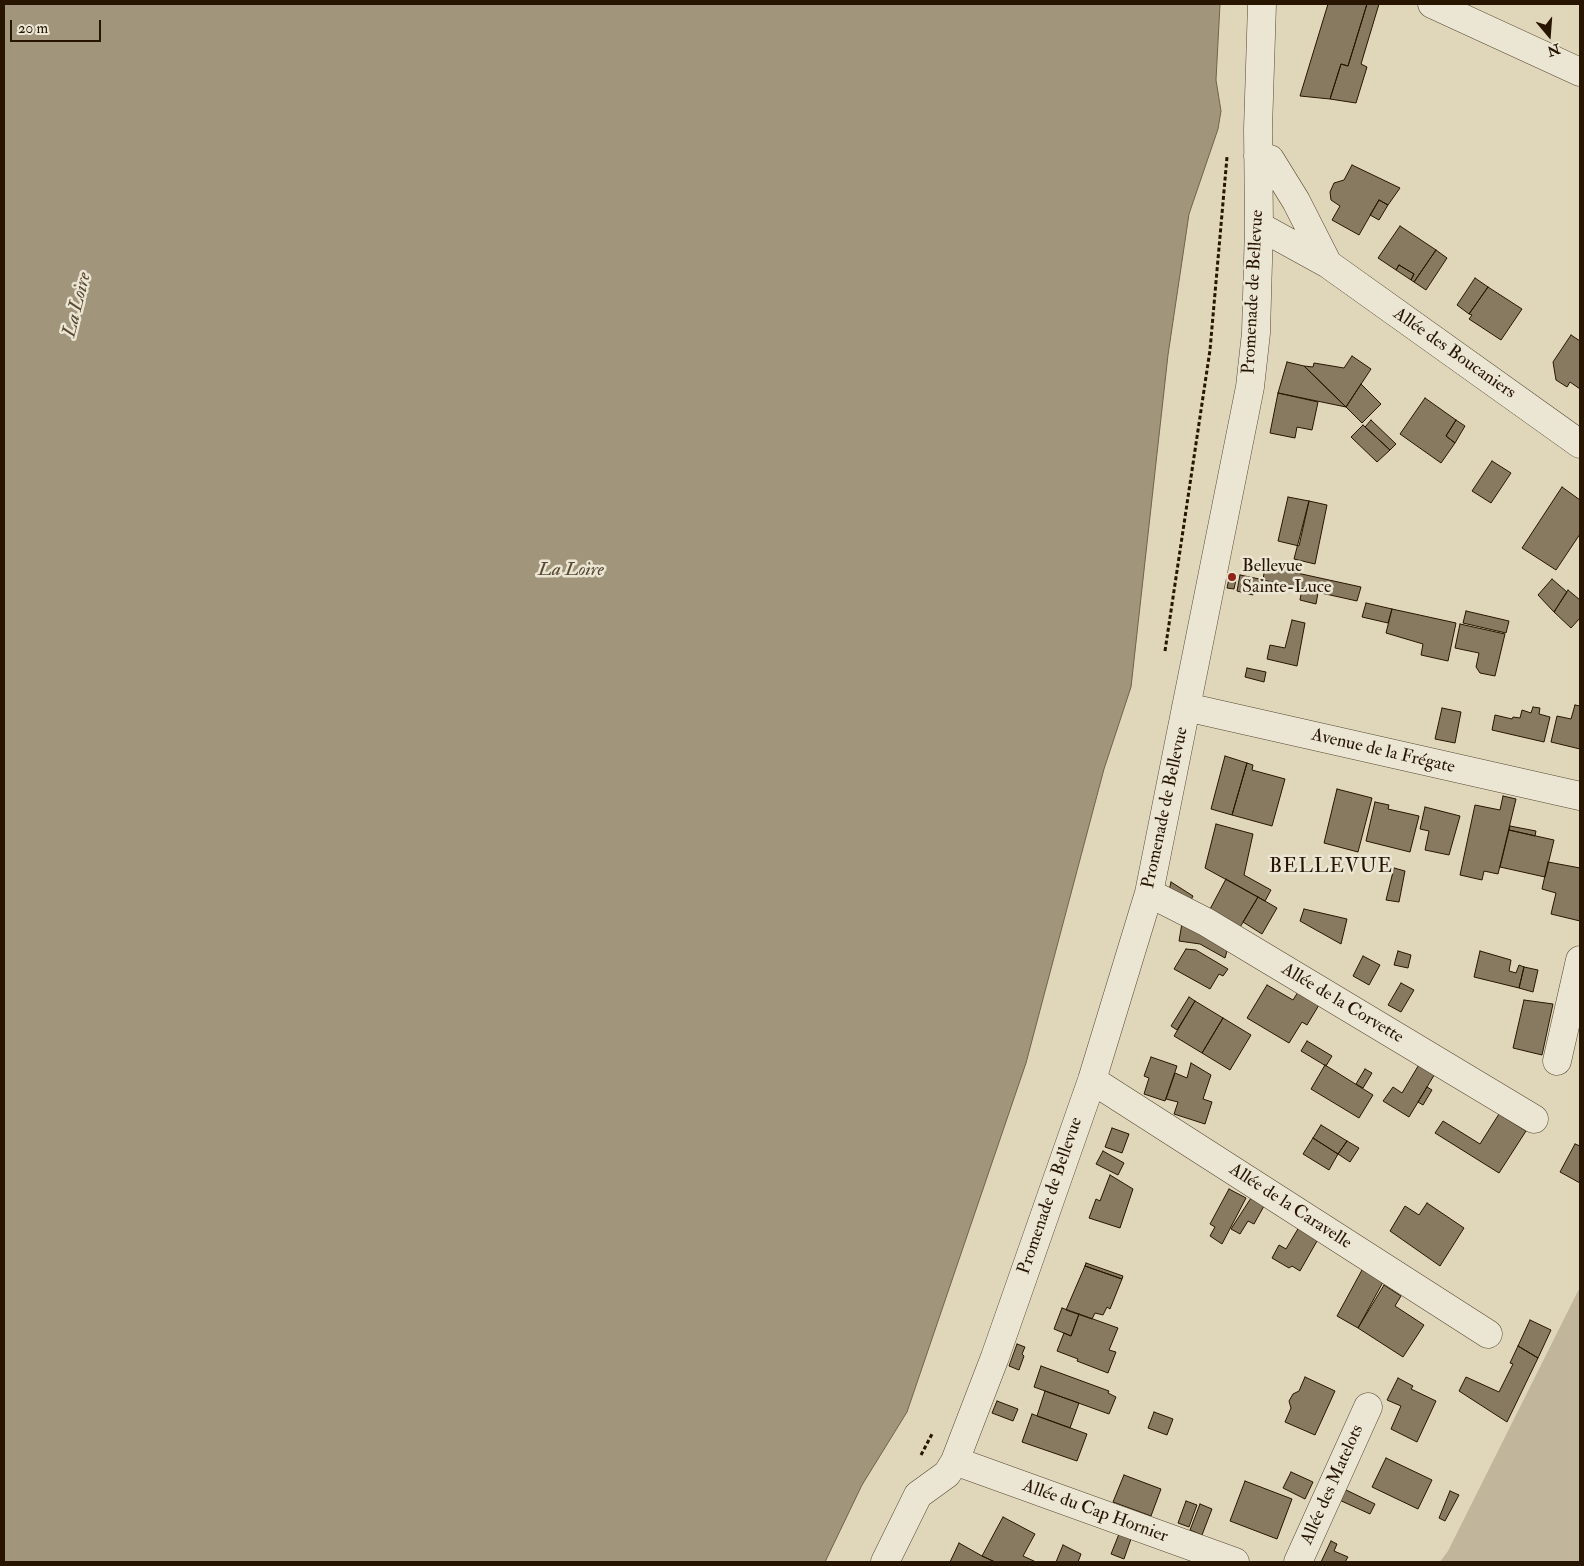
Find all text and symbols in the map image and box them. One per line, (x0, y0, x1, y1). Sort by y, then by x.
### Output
scale bar (12, 10, 104, 42)
north arrow (1524, 10, 1574, 60)
text: 20 m (18, 19, 48, 38)
text: N (1545, 40, 1562, 60)
street label: Promenade de Bellevue (1239, 209, 1269, 375)
water label: La Loire (59, 270, 97, 340)
street label: Allée des Boucaniers (1389, 304, 1519, 404)
place label: Bellevue Sainte-Luce (1242, 556, 1331, 598)
water label: La Loire (538, 560, 604, 582)
marker: Bellevue Sainte-Luce (1226, 571, 1238, 583)
street label: Promenade de Bellevue (1138, 725, 1194, 891)
street label: Avenue de la Frégate (1309, 725, 1457, 779)
district label: BELLEVUE (1268, 856, 1394, 880)
street label: Allée de la Corvette (1277, 959, 1407, 1049)
street label: Promenade de Bellevue (1014, 1115, 1088, 1277)
street label: Allée de la Caravelle (1225, 1159, 1355, 1255)
street label: Allée des Matelots (1297, 1422, 1369, 1548)
street label: Allée du Cap Hornier (1019, 1476, 1171, 1548)

